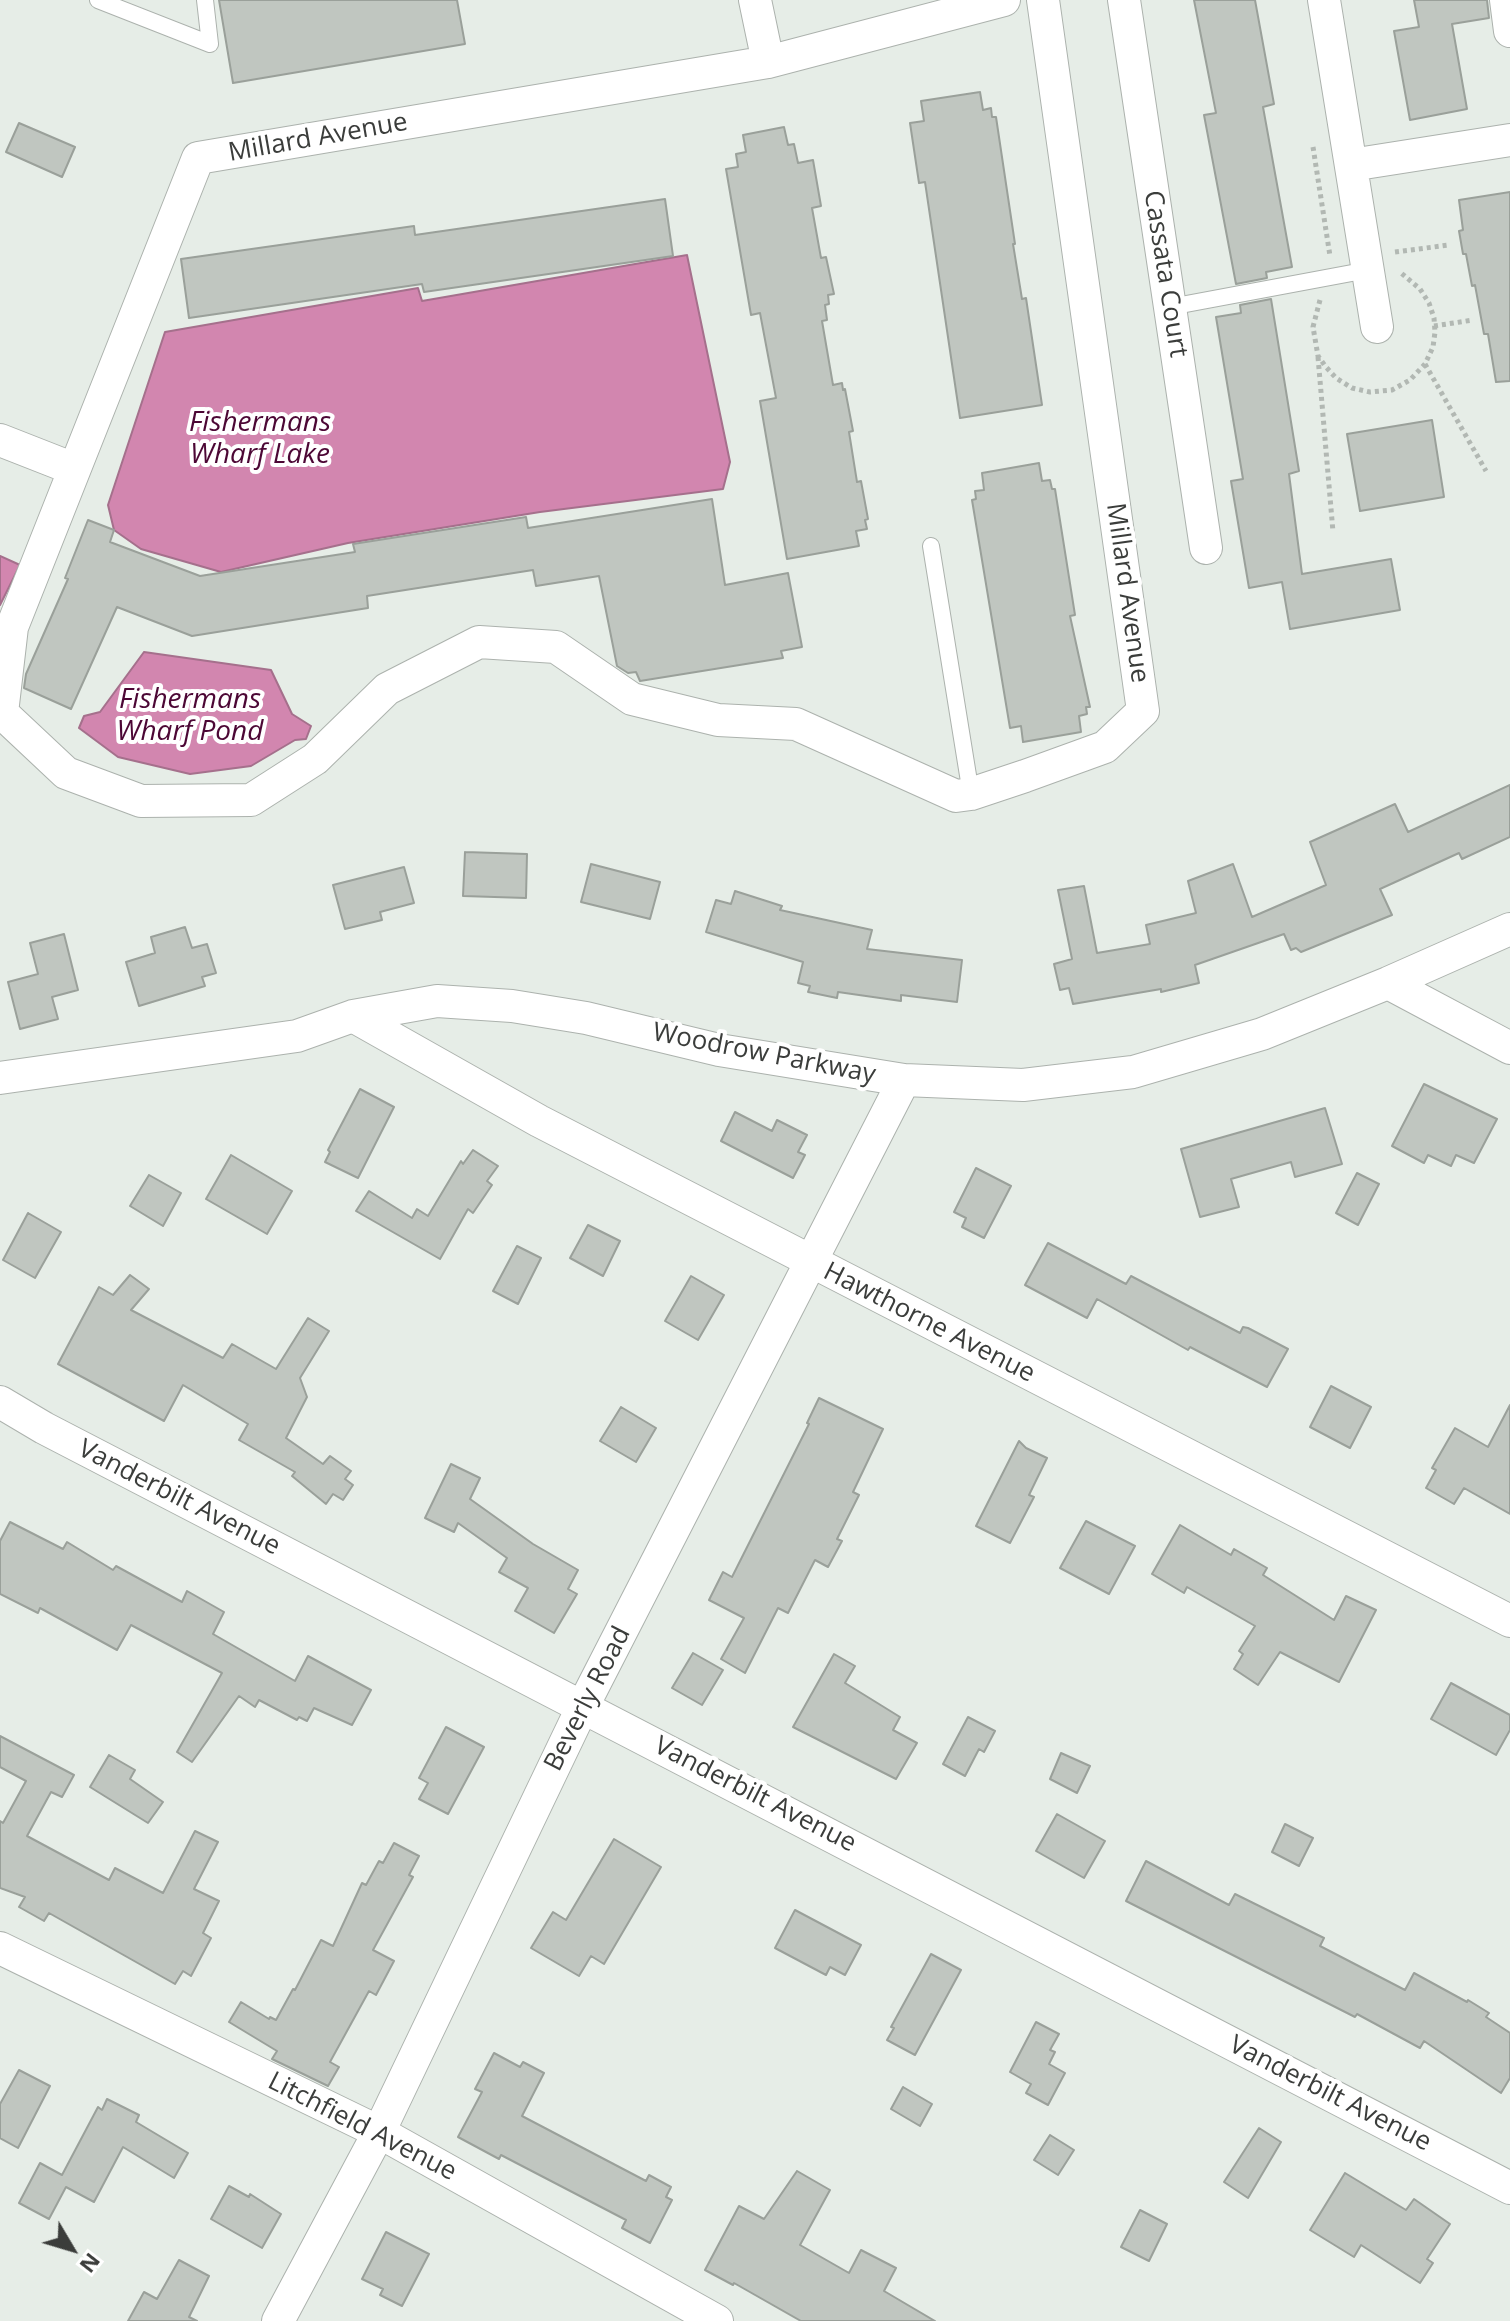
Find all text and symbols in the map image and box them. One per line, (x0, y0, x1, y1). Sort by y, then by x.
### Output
street label: Millard Avenue (226, 107, 410, 169)
street label: Cassata Court (1136, 188, 1194, 360)
water label: Fishermans Wharf Lake (189, 406, 331, 472)
street label: Millard Avenue (1099, 501, 1155, 685)
water label: Fishermans Wharf Pond (117, 683, 263, 749)
street label: Woodrow Parkway (650, 1017, 878, 1091)
street label: Hawthorne Avenue (818, 1256, 1040, 1390)
street label: Vanderbilt Avenue (73, 1434, 285, 1562)
street label: Beverly Road (538, 1622, 638, 1776)
street label: Vanderbilt Avenue (649, 1731, 861, 1859)
street label: Vanderbilt Avenue (1224, 2030, 1436, 2158)
street label: Litchfield Avenue (262, 2066, 462, 2188)
north arrow (32, 2209, 112, 2289)
text: N (74, 2247, 108, 2280)

